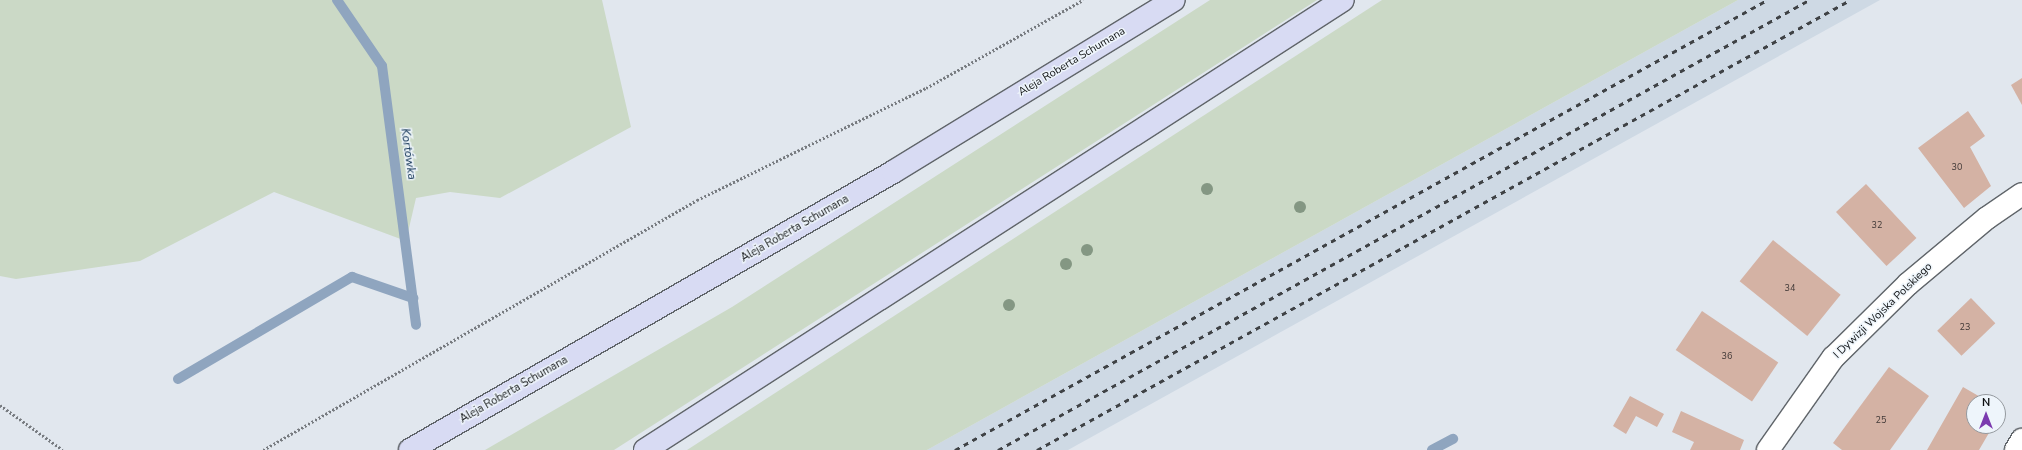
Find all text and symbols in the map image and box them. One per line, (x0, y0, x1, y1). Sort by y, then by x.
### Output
street label: Aleja Roberta Schumana (1016, 25, 1128, 99)
water label: Kortówka (397, 127, 419, 181)
house number: 30 (1952, 162, 1962, 172)
street label: Aleja Roberta Schumana (739, 193, 851, 265)
house number: 32 (1872, 220, 1882, 230)
street label: I Dywizji Wojska Polskiego (1831, 260, 1935, 362)
house number: 34 (1785, 283, 1795, 293)
house number: 23 (1960, 322, 1970, 332)
house number: 36 (1722, 351, 1732, 361)
street label: Aleja Roberta Schumana (458, 354, 570, 426)
north arrow (1966, 394, 2006, 434)
text: N (1982, 395, 1990, 410)
house number: 25 (1876, 415, 1886, 425)

